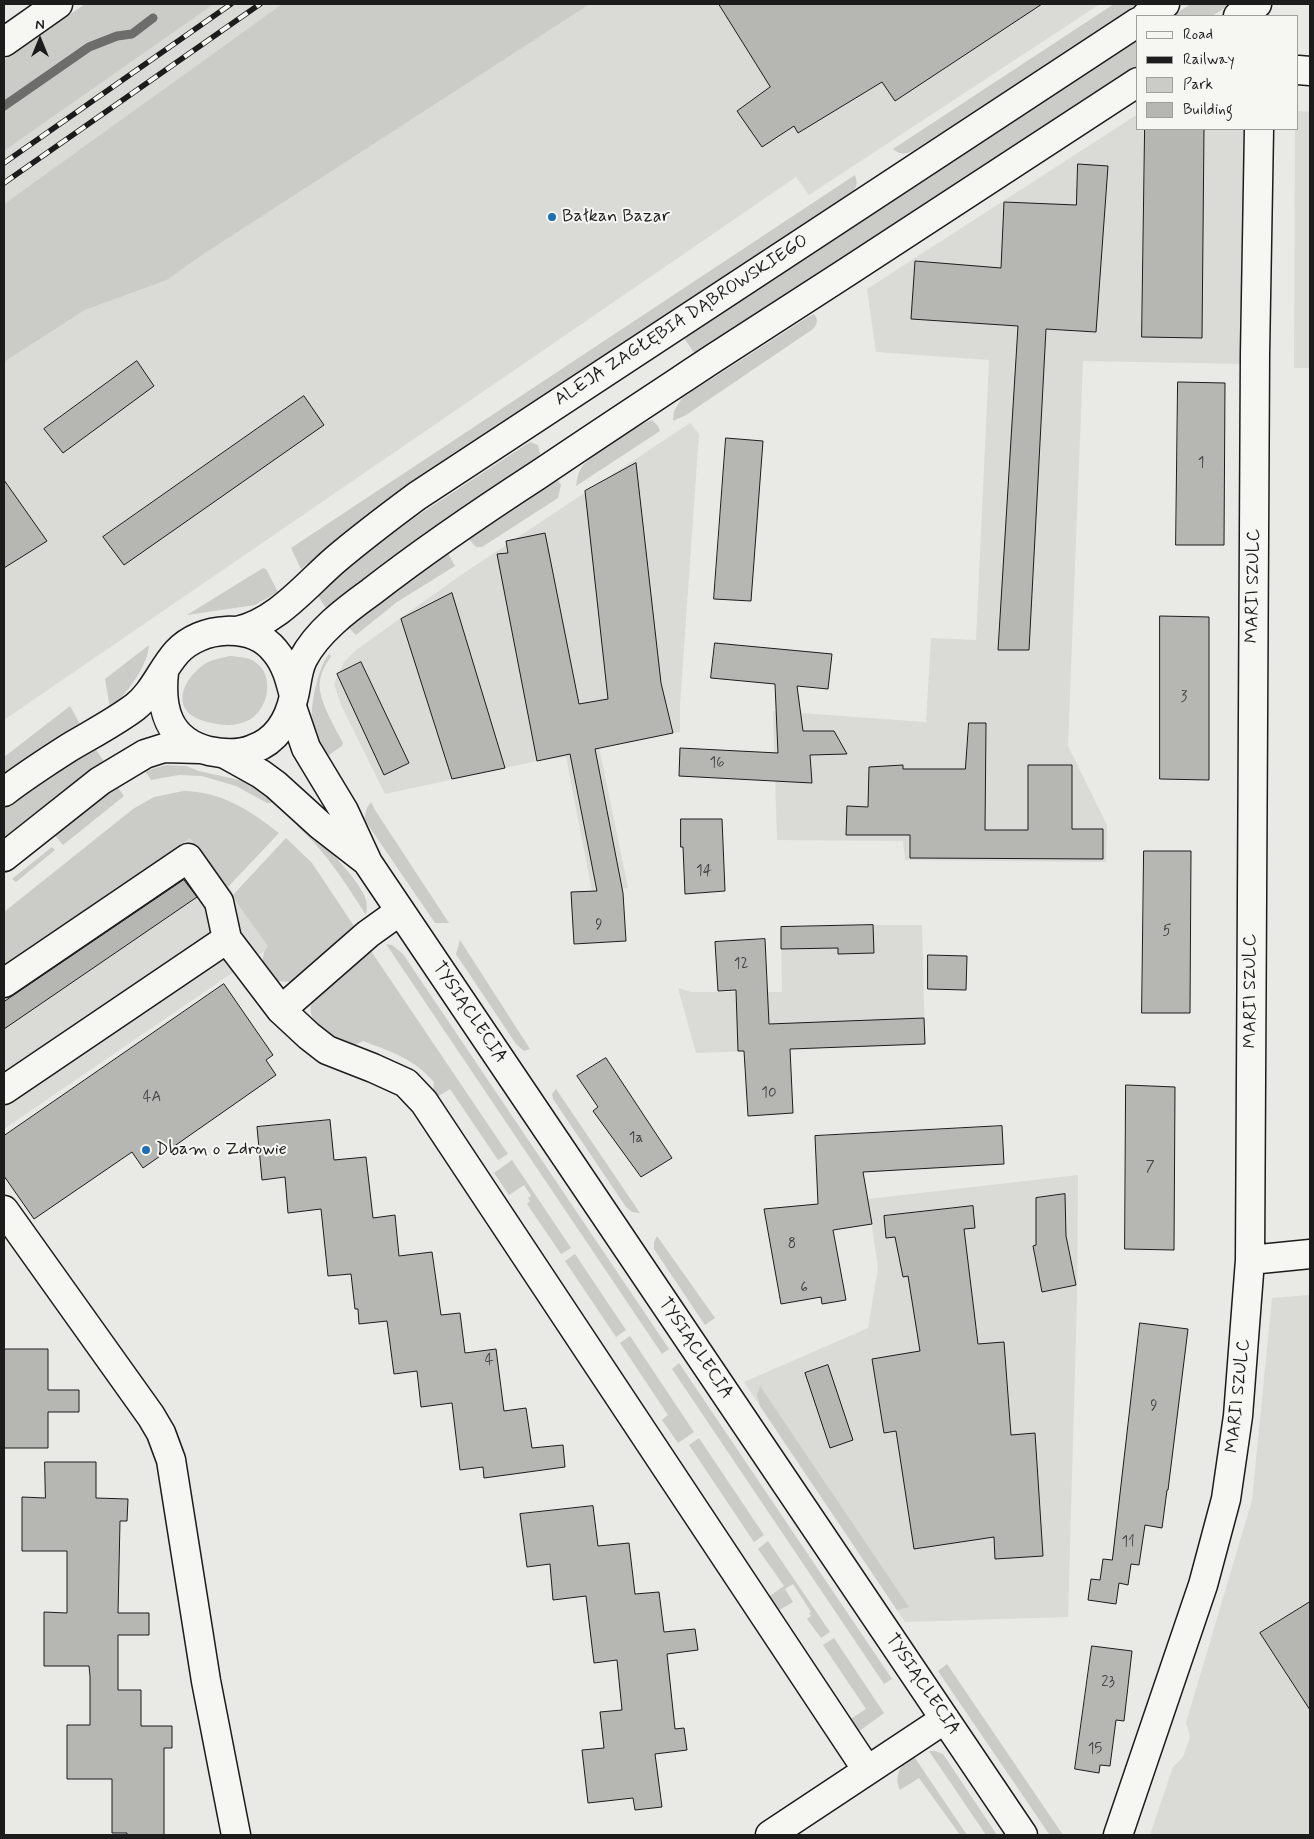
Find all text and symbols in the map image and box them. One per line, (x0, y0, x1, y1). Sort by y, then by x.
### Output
north arrow (15, 15, 65, 65)
legend (1136, 15, 1299, 130)
text: N (35, 16, 45, 34)
text: Road (1183, 25, 1213, 45)
text: Railway (1183, 50, 1235, 70)
text: Park (1183, 75, 1213, 95)
text: Building (1183, 100, 1233, 120)
place label: Bałkan Bazar (562, 206, 670, 228)
marker: Bałkan Bazar (546, 211, 558, 223)
street label: ALEJA ZAGŁĘBIA DĄBROWSKIEGO (551, 231, 813, 411)
house number: 1 (1198, 455, 1204, 473)
street label: MARII SZULC (1242, 528, 1266, 644)
house number: 3 (1181, 689, 1187, 707)
house number: 16 (710, 755, 724, 773)
house number: 14 (696, 863, 712, 881)
house number: 9 (595, 917, 603, 935)
house number: 5 (1163, 923, 1171, 941)
street label: MARII SZULC (1240, 934, 1262, 1048)
house number: 12 (734, 956, 748, 974)
street label: TYSIĄCLECIA (427, 958, 511, 1068)
house number: 10 (761, 1085, 777, 1103)
house number: 4A (143, 1089, 161, 1107)
house number: 1a (629, 1130, 643, 1148)
place label: Dbam o Zdrowie (156, 1139, 287, 1161)
marker: Dbam o Zdrowie (140, 1144, 152, 1156)
house number: 7 (1145, 1159, 1155, 1177)
house number: 8 (788, 1236, 796, 1254)
house number: 6 (800, 1280, 808, 1298)
street label: TYSIĄCLECIA (653, 1294, 737, 1404)
street label: MARII SZULC (1222, 1338, 1256, 1454)
house number: 4 (485, 1352, 493, 1370)
house number: 9 (1150, 1398, 1158, 1416)
house number: 11 (1121, 1534, 1135, 1552)
street label: TYSIĄCLECIA (880, 1630, 964, 1740)
house number: 23 (1101, 1674, 1115, 1692)
house number: 15 (1088, 1741, 1102, 1759)

